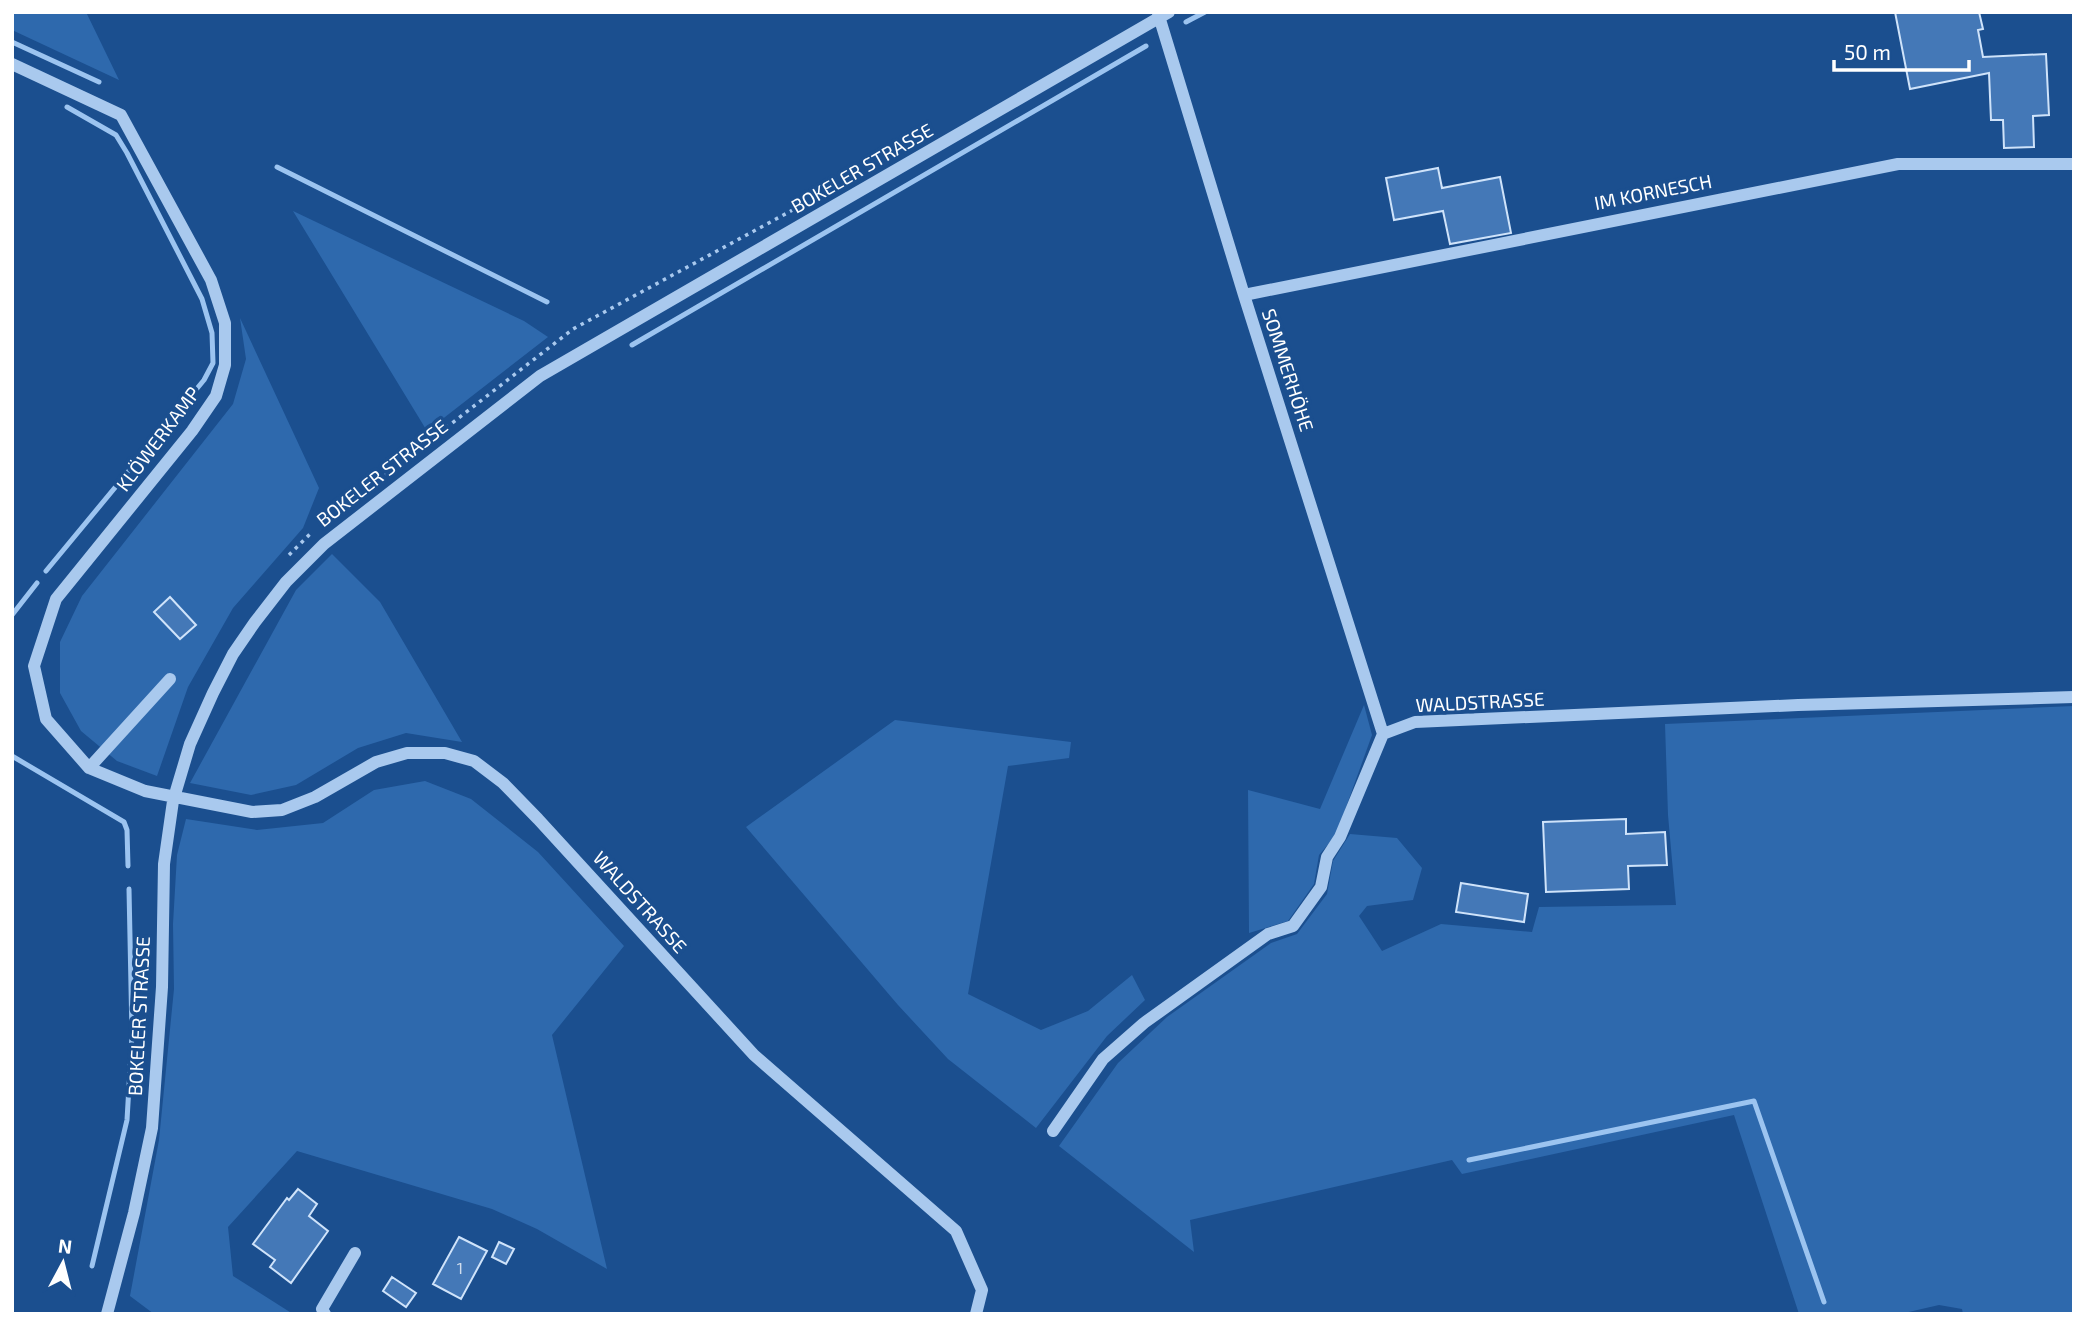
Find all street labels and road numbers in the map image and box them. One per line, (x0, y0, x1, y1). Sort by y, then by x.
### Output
street label: BOKELER STRASSE (787, 118, 937, 217)
street label: IM KORNESCH (1592, 169, 1714, 214)
street label: SOMMERHÖHE (1258, 306, 1319, 434)
street label: KLÖWERKAMP (111, 382, 204, 495)
street label: BOKELER STRASSE (312, 414, 452, 531)
street label: WALDSTRASSE (1415, 687, 1545, 716)
street label: WALDSTRASSE (589, 846, 692, 957)
street label: BOKELER STRASSE (123, 936, 154, 1096)

